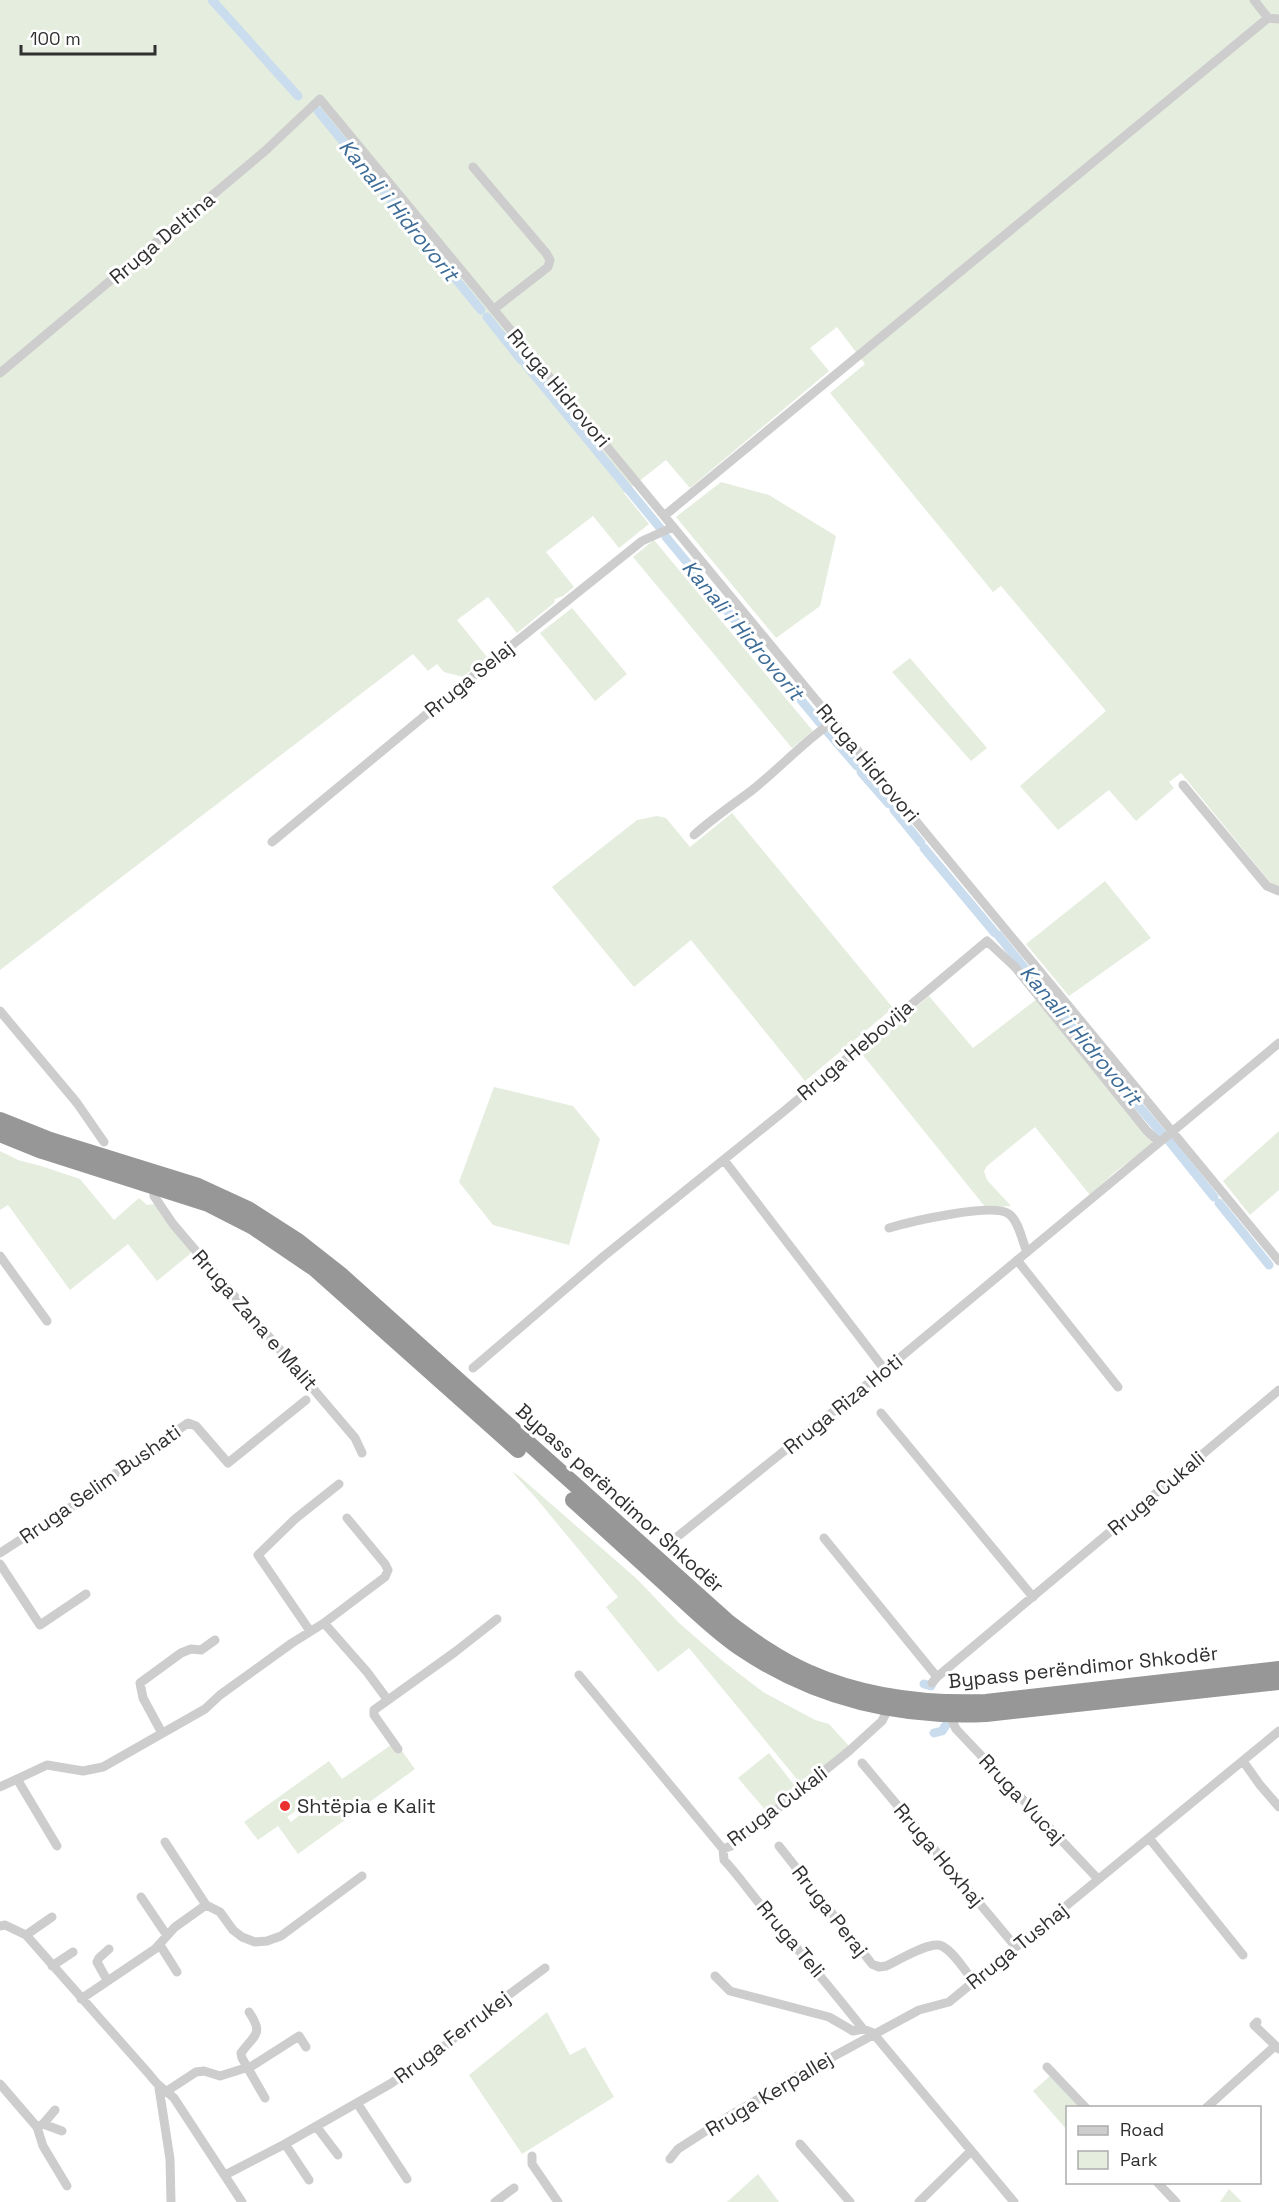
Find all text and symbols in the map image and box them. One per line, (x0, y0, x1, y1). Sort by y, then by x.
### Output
scale bar (21, 18, 154, 56)
text: 100 m (30, 27, 81, 50)
water label: Kanali i Hidrovorit (333, 133, 466, 288)
street label: Rruga Deltina (104, 186, 220, 290)
street label: Rruga Hidrovori (502, 323, 616, 453)
water label: Kanali i Hidrovorit (676, 554, 811, 708)
street label: Rruga Selaj (419, 635, 519, 723)
street label: Rruga Hidrovori (811, 698, 925, 828)
water label: Kanali i Hidrovorit (1014, 959, 1149, 1113)
street label: Rruga Hebovija (792, 994, 918, 1106)
street label: Rruga Zana e Malit (187, 1244, 323, 1396)
street label: Rruga Riza Hoti (778, 1348, 908, 1460)
street label: Bypass perëndimor Shkodër (510, 1398, 730, 1598)
street label: Rruga Selim Bushati (14, 1418, 186, 1550)
street label: Rruga Cukali (1102, 1445, 1210, 1541)
street label: Bypass perëndimor Shkodër (947, 1640, 1219, 1694)
street label: Rruga Vucaj (973, 1748, 1071, 1850)
street label: Rruga Cukali (722, 1760, 832, 1852)
place label: Shtëpia e Kalit (297, 1793, 436, 1819)
street label: Rruga Hoxhaj (888, 1798, 990, 1912)
marker: Shtëpia e Kalit (278, 1799, 292, 1813)
street label: Rruga Peraj (786, 1860, 874, 1962)
street label: Rruga Teli (751, 1895, 831, 1983)
street label: Rruga Tushaj (961, 1897, 1073, 1995)
street label: Rruga Ferrukej (389, 1985, 515, 2089)
street label: Rruga Kerpallej (701, 2046, 837, 2142)
legend (1066, 2106, 1261, 2184)
text: Road (1120, 2118, 1164, 2141)
text: Park (1120, 2148, 1158, 2171)

